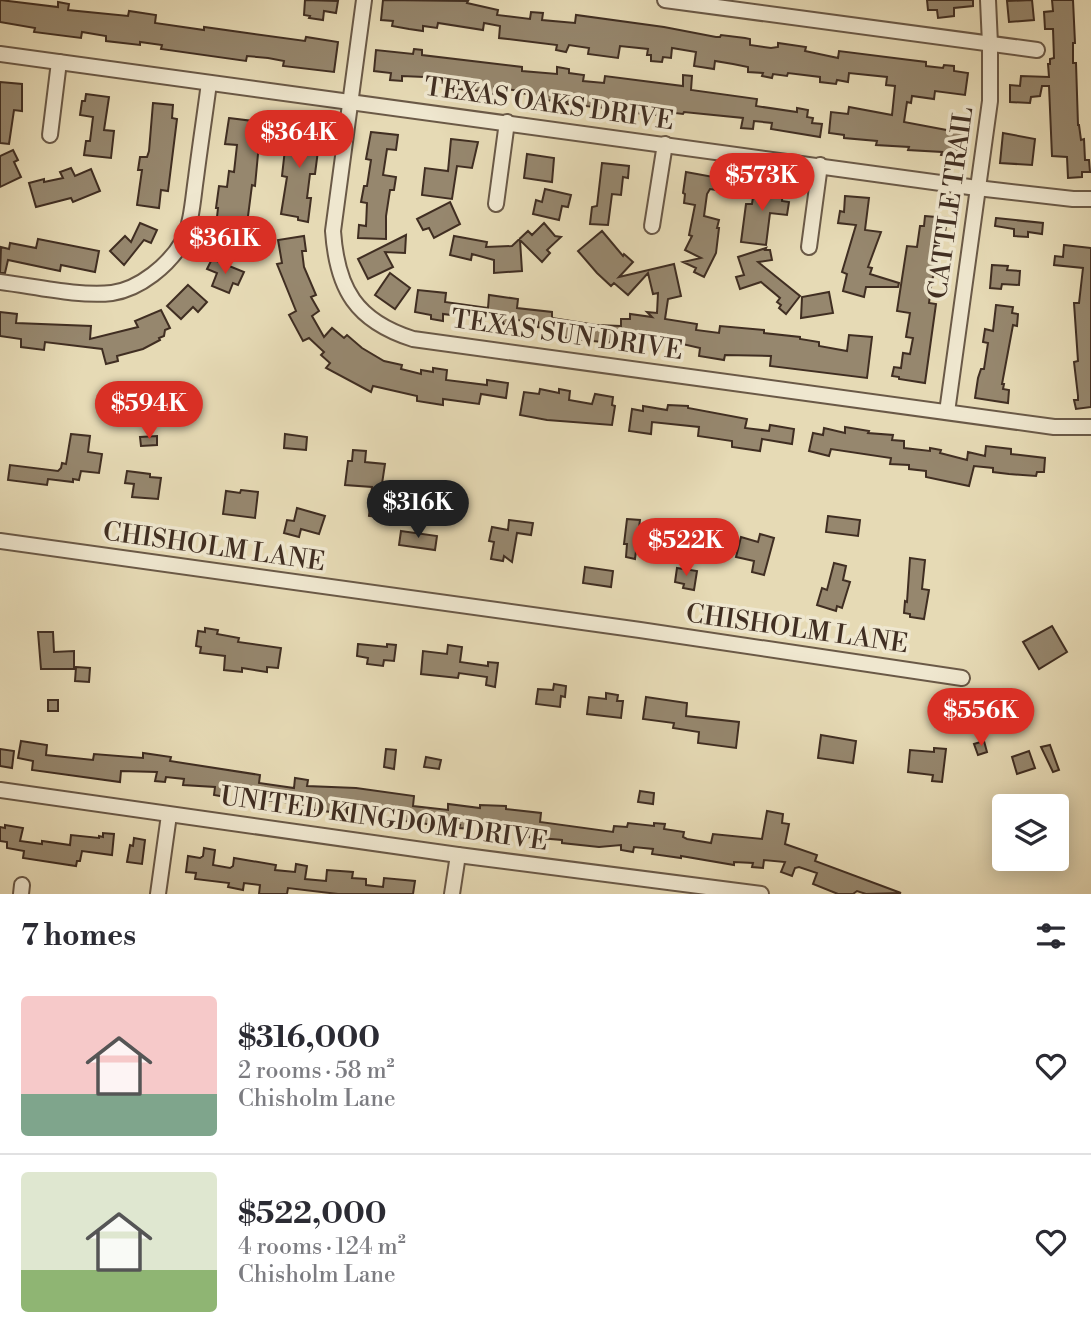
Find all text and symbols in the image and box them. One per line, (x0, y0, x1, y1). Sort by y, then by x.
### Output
street label: TEXAS OAKS DRIVE (422, 71, 676, 137)
street label: CATTLE TRAIL (922, 105, 980, 301)
pin: $364K (250, 110, 348, 170)
text: $364K (261, 119, 337, 147)
pin: $573K (713, 154, 811, 213)
text: $573K (726, 162, 798, 190)
pin: $361K (176, 216, 274, 276)
text: $361K (189, 225, 261, 253)
street label: TEXAS SUN DRIVE (449, 303, 685, 367)
pin: $594K (100, 382, 198, 441)
text: $594K (111, 390, 187, 418)
pin: $316K (369, 480, 467, 540)
text: $316K (383, 489, 453, 517)
street label: CHISHOLM LANE (101, 516, 327, 578)
pin: $522K (637, 518, 735, 578)
text: $522K (648, 527, 724, 555)
street label: CHISHOLM LANE (684, 598, 910, 660)
pin: $556K (932, 688, 1030, 748)
text: $556K (943, 697, 1019, 725)
street label: UNITED KINGDOM DRIVE (218, 780, 550, 858)
map controls (992, 794, 1069, 871)
button: layers (992, 794, 1069, 871)
text: 7 homes (21, 917, 136, 955)
icon: filters (1032, 917, 1070, 955)
text: $316,000 (238, 1019, 380, 1057)
icon: home (77, 1024, 161, 1108)
icon: heart (1032, 1047, 1070, 1085)
text: 2 rooms · 58 m² (238, 1057, 395, 1085)
text: Chisholm Lane (238, 1085, 396, 1113)
text: $522,000 (238, 1195, 387, 1233)
icon: home (77, 1200, 161, 1284)
icon: heart (1032, 1223, 1070, 1261)
text: 4 rooms · 124 m² (238, 1233, 406, 1261)
text: Chisholm Lane (238, 1261, 396, 1289)

